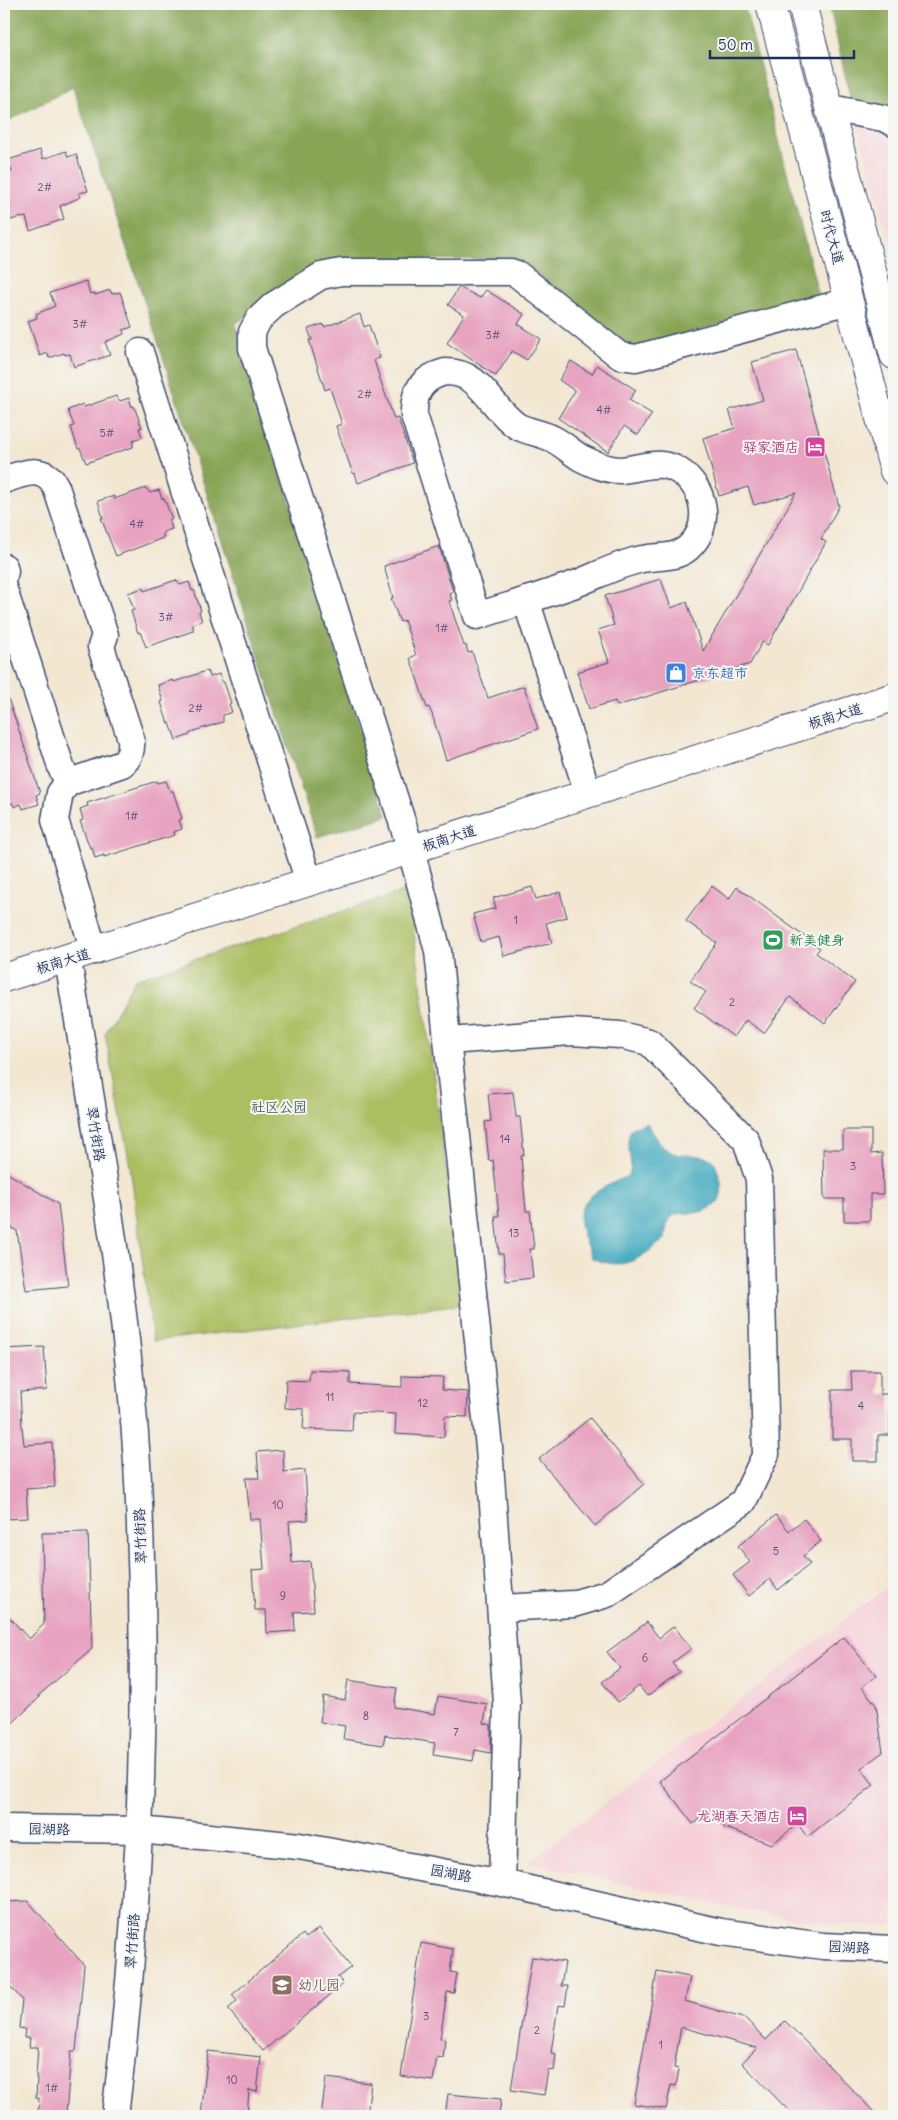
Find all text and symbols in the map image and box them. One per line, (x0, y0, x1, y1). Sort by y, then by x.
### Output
scale bar (710, 28, 854, 60)
text: 50 m (718, 35, 753, 54)
house number: 2# (38, 180, 53, 194)
street label: 时代大道 (816, 208, 848, 266)
house number: 3# (72, 317, 88, 331)
house number: 3# (485, 328, 501, 342)
house number: 2# (358, 387, 373, 401)
house number: 4# (596, 403, 612, 417)
house number: 5# (99, 426, 115, 440)
hotel icon: 驿家酒店 (803, 435, 827, 459)
place label: 驿家酒店 (743, 438, 799, 456)
house number: 4# (129, 517, 145, 531)
house number: 3# (158, 610, 174, 624)
house number: 1# (435, 621, 449, 635)
shop icon: 京东超市 (664, 661, 688, 685)
place label: 京东超市 (692, 664, 748, 682)
street label: 板南大道 (806, 699, 864, 733)
house number: 2# (189, 701, 204, 715)
house number: 1# (125, 809, 139, 823)
street label: 板南大道 (420, 821, 478, 855)
house number: 1 (514, 913, 518, 927)
sports icon: 新美健身 (761, 928, 785, 952)
place label: 新美健身 (789, 931, 845, 949)
street label: 板南大道 (34, 944, 92, 978)
house number: 2 (729, 995, 735, 1009)
park label: 社区公园 (251, 1098, 307, 1116)
street label: 翠竹街路 (83, 1105, 109, 1163)
house number: 14 (500, 1132, 510, 1146)
house number: 3 (850, 1159, 856, 1173)
house number: 13 (509, 1226, 519, 1240)
house number: 11 (326, 1390, 334, 1404)
house number: 12 (418, 1396, 428, 1410)
house number: 4 (858, 1399, 864, 1413)
house number: 10 (272, 1498, 284, 1512)
street label: 翠竹街路 (130, 1508, 150, 1564)
house number: 5 (773, 1544, 779, 1558)
house number: 9 (280, 1589, 286, 1603)
house number: 6 (642, 1651, 648, 1665)
house number: 8 (363, 1709, 369, 1723)
house number: 7 (453, 1725, 459, 1739)
hotel icon: 龙湖春天酒店 (785, 1804, 809, 1828)
place label: 龙湖春天酒店 (697, 1807, 781, 1825)
street label: 园湖路 (28, 1820, 70, 1838)
street label: 园湖路 (429, 1860, 473, 1886)
street label: 翠竹街路 (121, 1912, 143, 1970)
street label: 园湖路 (828, 1937, 870, 1957)
school or university icon: 幼儿园 (270, 1973, 294, 1997)
place label: 幼儿园 (298, 1976, 340, 1994)
house number: 3 (423, 2009, 429, 2023)
house number: 2 (534, 2023, 540, 2037)
house number: 1 (659, 2038, 663, 2052)
house number: 10 (226, 2073, 238, 2087)
house number: 1# (45, 2081, 59, 2095)

